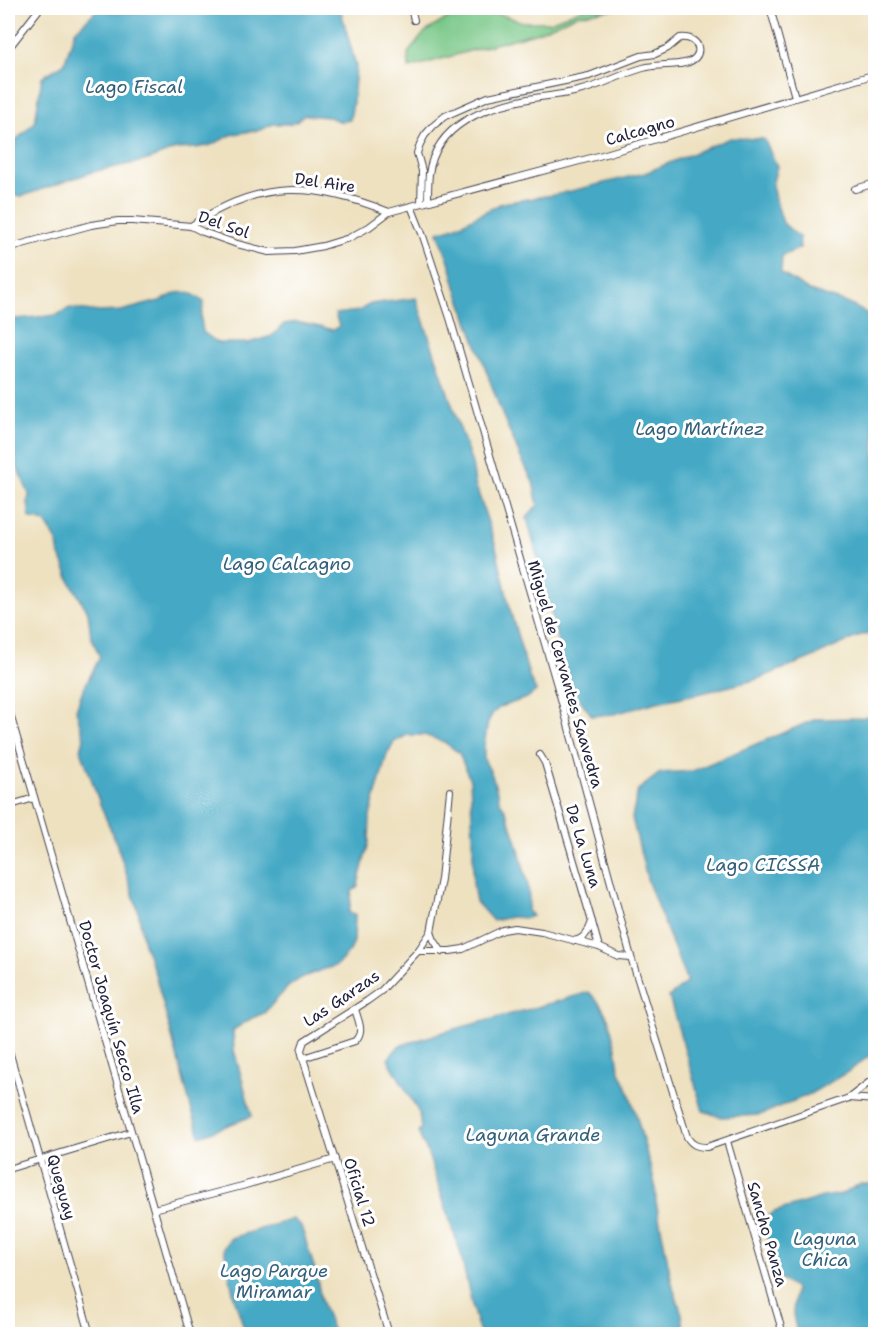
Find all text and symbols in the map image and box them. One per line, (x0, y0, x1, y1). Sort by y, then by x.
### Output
water label: Lago Fiscal (85, 75, 183, 99)
street label: Calcagno (603, 111, 677, 150)
street label: Del Aire (293, 168, 357, 197)
street label: Del Sol (195, 206, 252, 243)
water label: Lago Martínez (635, 417, 765, 441)
water label: Lago Calcagno (223, 552, 351, 576)
street label: Miguel de Cervantes Saavedra (523, 558, 608, 791)
street label: De La Luna (561, 802, 606, 890)
water label: Lago CICSSA (706, 853, 820, 877)
street label: Doctor Joaquín Secco Illa (74, 918, 149, 1116)
street label: Las Garzas (299, 965, 384, 1032)
water label: Laguna Grande (466, 1123, 600, 1147)
street label: Queguay (42, 1152, 81, 1222)
street label: Oficial 12 (339, 1155, 380, 1229)
street label: Sancho Panza (743, 1179, 793, 1289)
water label: Laguna Chica (793, 1227, 857, 1272)
water label: Lago Parque Miramar (220, 1259, 328, 1304)

